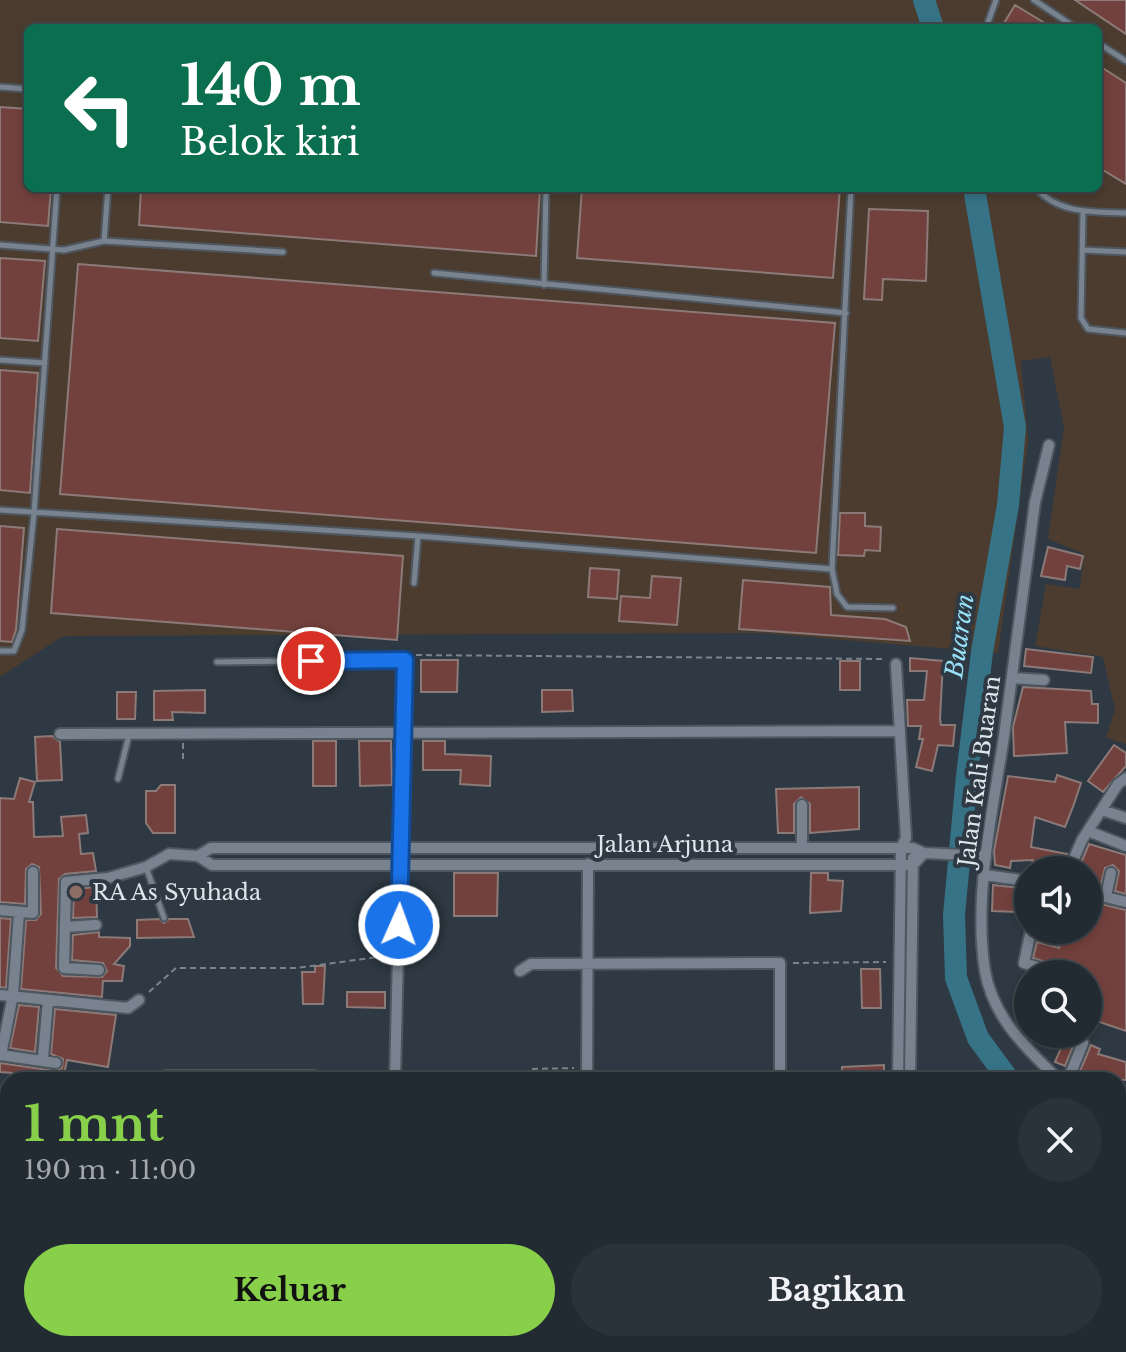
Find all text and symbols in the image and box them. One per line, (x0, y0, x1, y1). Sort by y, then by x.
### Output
text: 140 m (180, 51, 361, 120)
icon: left (48, 56, 152, 160)
text: Belok kiri (180, 120, 359, 165)
water label: Buaran (939, 592, 980, 681)
pin (277, 627, 345, 695)
icon: arrive (289, 639, 333, 683)
street label: Jalan Kali Buaran (952, 674, 1006, 871)
street label: Jalan Arjuna (594, 831, 734, 858)
map controls (1014, 856, 1102, 1048)
button: sound (1014, 856, 1102, 944)
place label: RA As Syuhada (92, 879, 262, 906)
marker: RA As Syuhada (67, 883, 85, 901)
position arrow (357, 883, 441, 967)
button: search (1014, 960, 1102, 1048)
text: 1 mnt (24, 1094, 164, 1154)
button: close (1018, 1098, 1102, 1182)
text: 190 m · 11:00 (24, 1154, 196, 1186)
button: Keluar (24, 1244, 555, 1336)
button: Bagikan (571, 1244, 1102, 1336)

